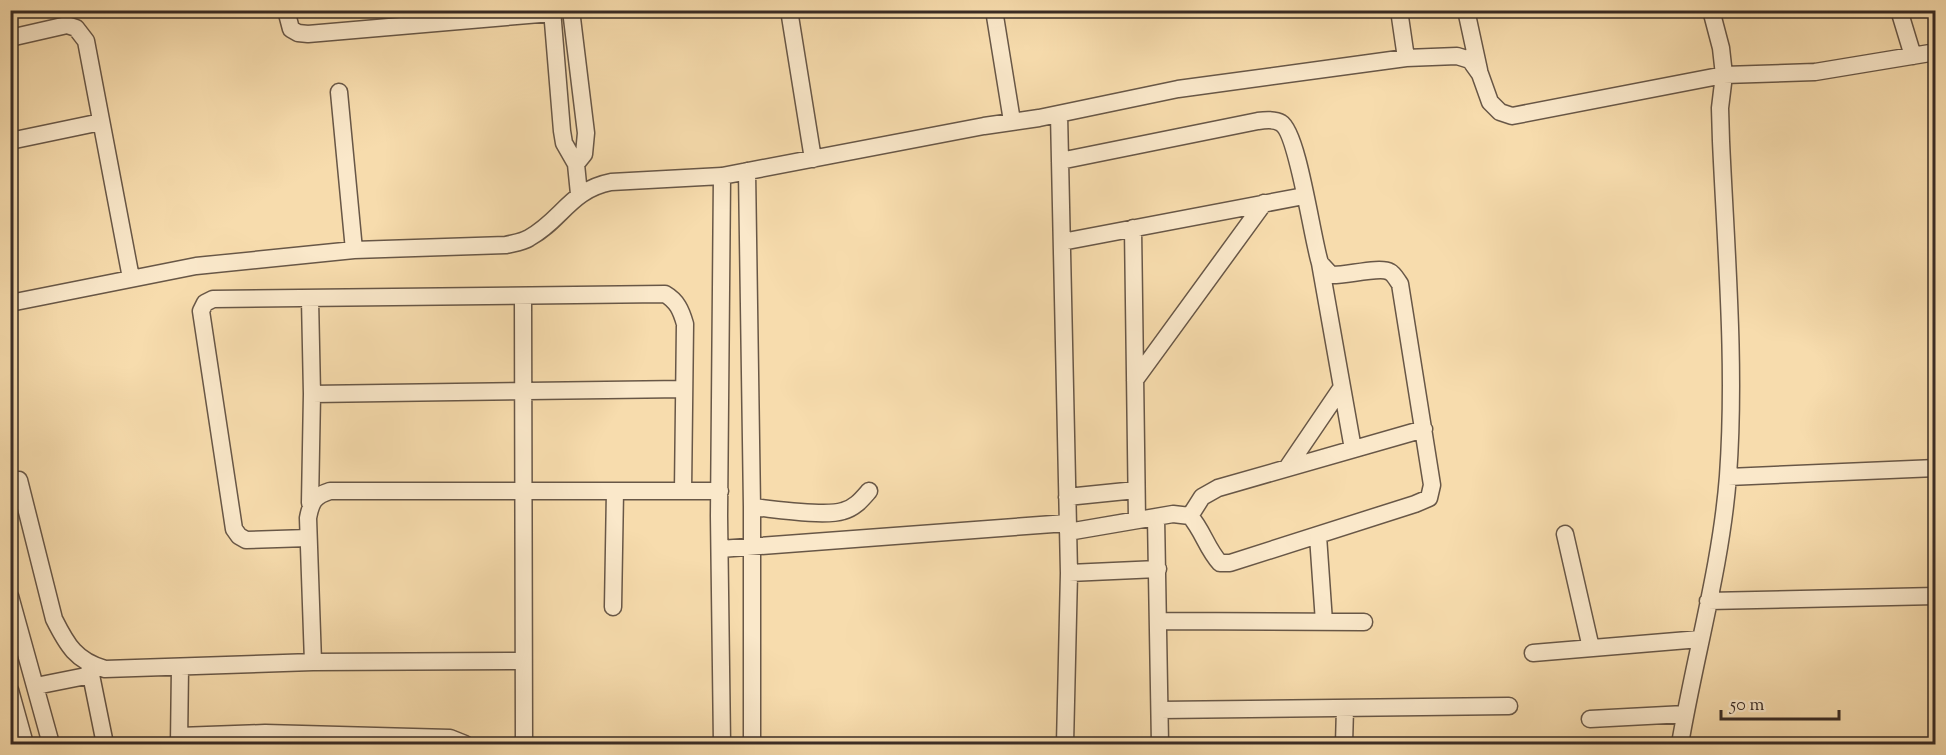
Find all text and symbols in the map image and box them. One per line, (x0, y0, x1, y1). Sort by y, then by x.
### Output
scale bar (1721, 683, 1840, 721)
text: 50 m (1729, 693, 1765, 719)

